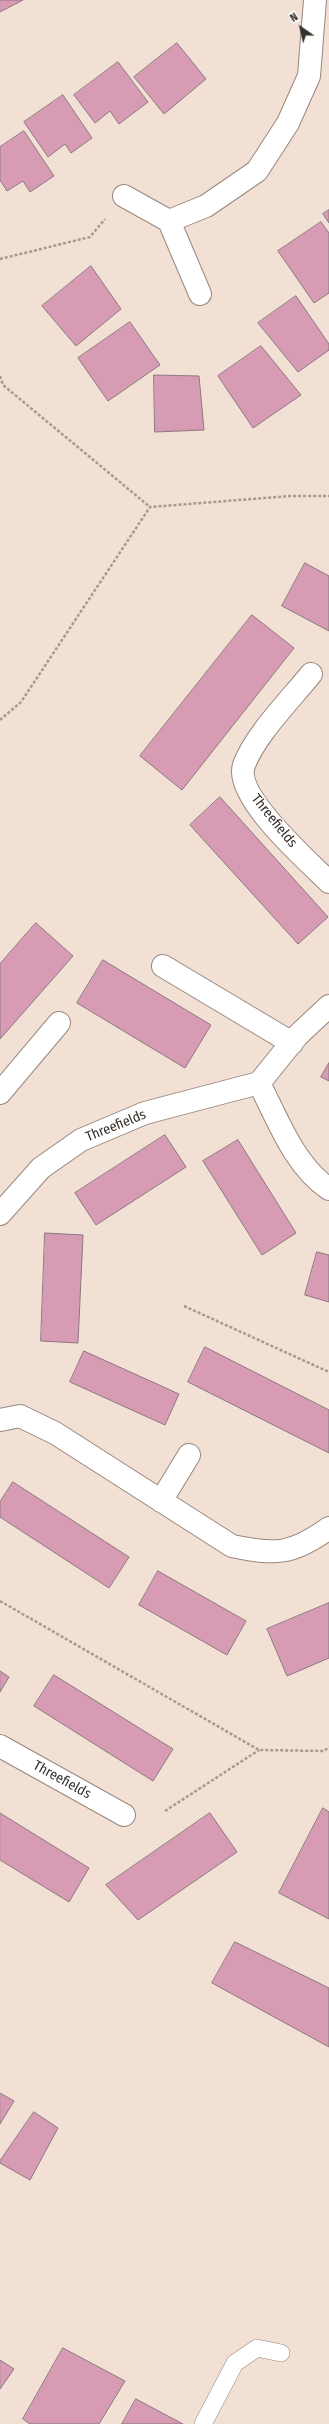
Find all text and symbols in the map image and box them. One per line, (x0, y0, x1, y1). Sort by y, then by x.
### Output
north arrow (281, 8, 321, 48)
text: N (288, 10, 300, 25)
street label: Threefields (247, 791, 301, 851)
street label: Threefields (83, 1106, 149, 1146)
street label: Threefields (30, 1757, 94, 1803)

